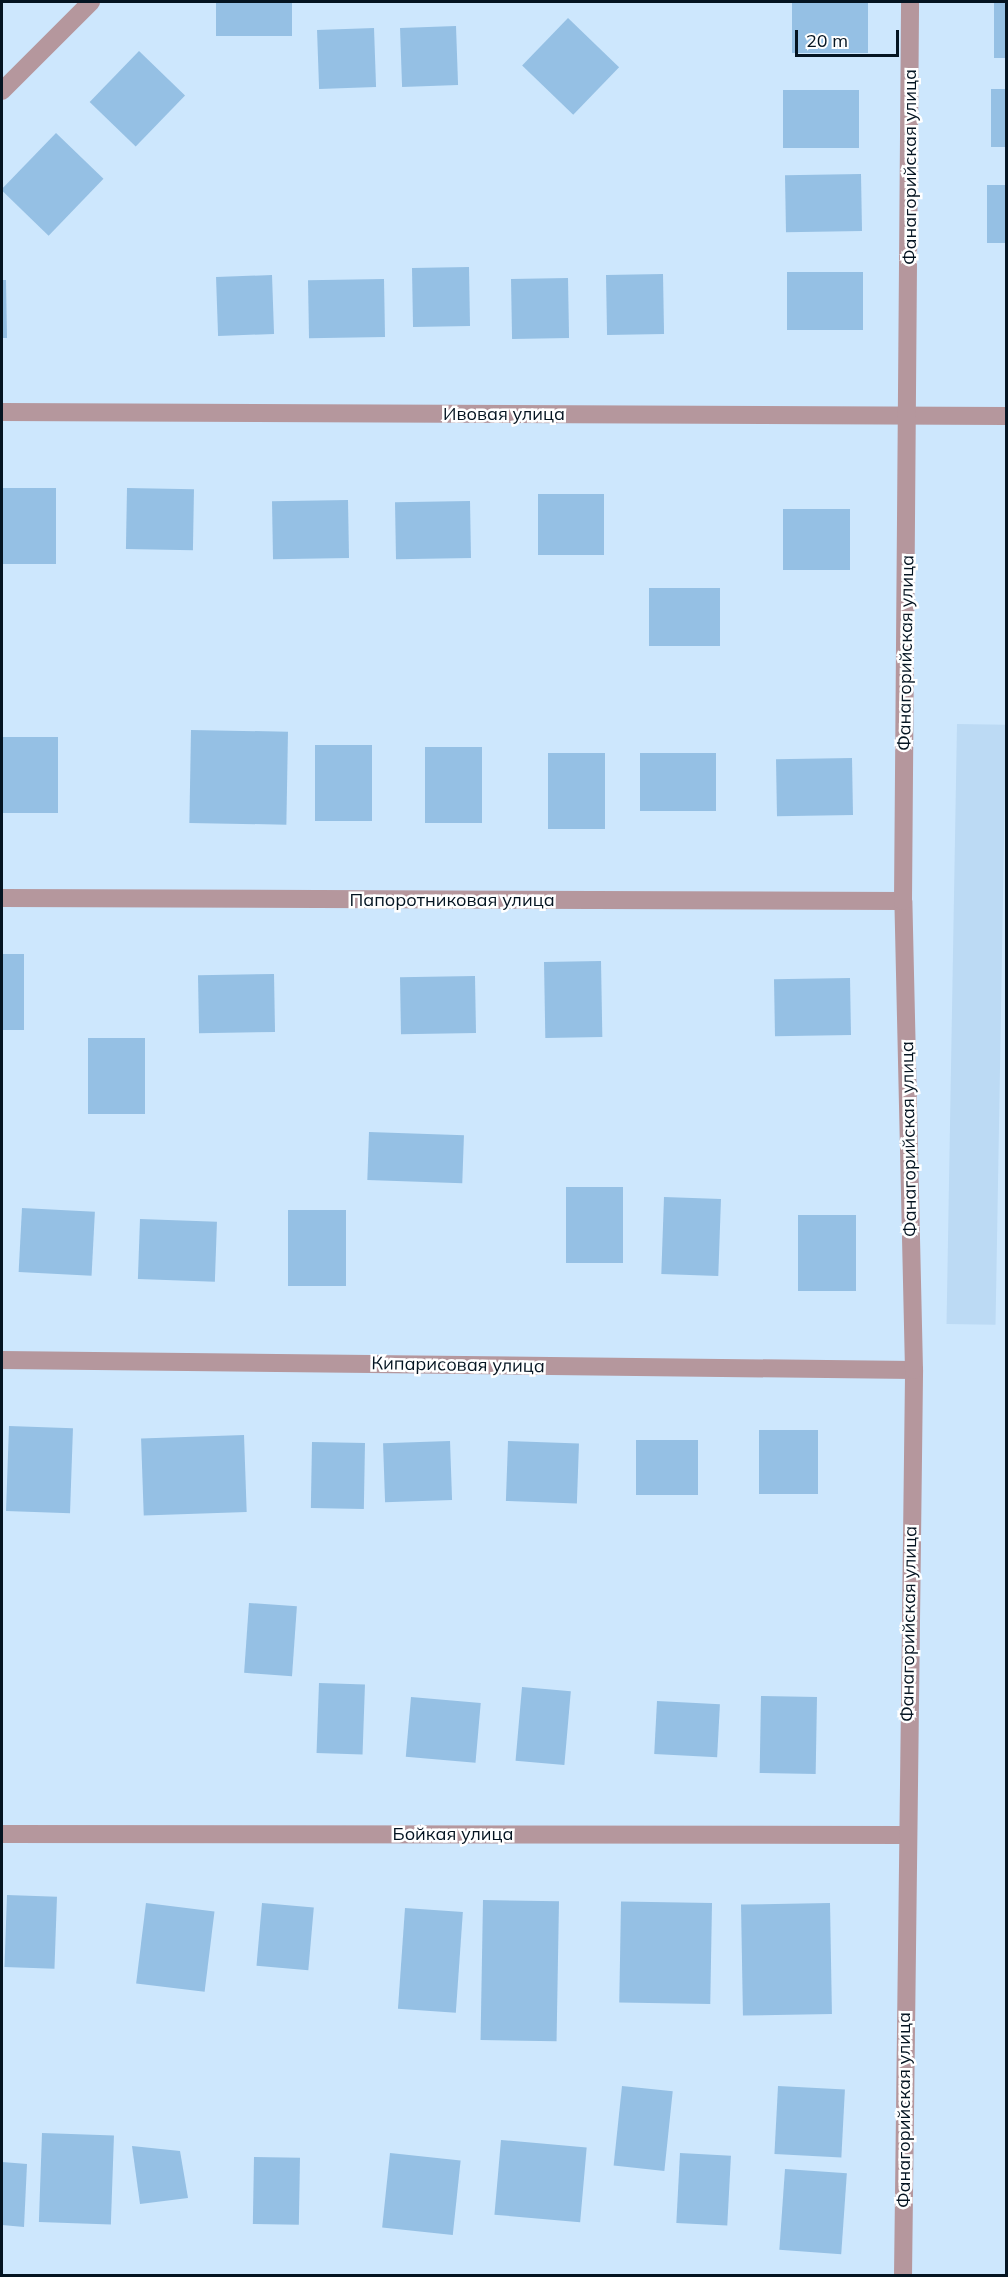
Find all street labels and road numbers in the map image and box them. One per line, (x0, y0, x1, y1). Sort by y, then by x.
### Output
street label: Фанагорийская улица (899, 69, 921, 265)
street label: Ивовая улица (443, 403, 565, 425)
street label: Фанагорийская улица (893, 555, 919, 751)
street label: Папоротниковая улица (349, 889, 555, 911)
street label: Фанагорийская улица (896, 1041, 922, 1237)
street label: Кипарисовая улица (371, 1353, 545, 1377)
street label: Фанагорийская улица (896, 1526, 922, 1722)
street label: Бойкая улица (392, 1823, 514, 1845)
street label: Фанагорийская улица (893, 2012, 915, 2208)

